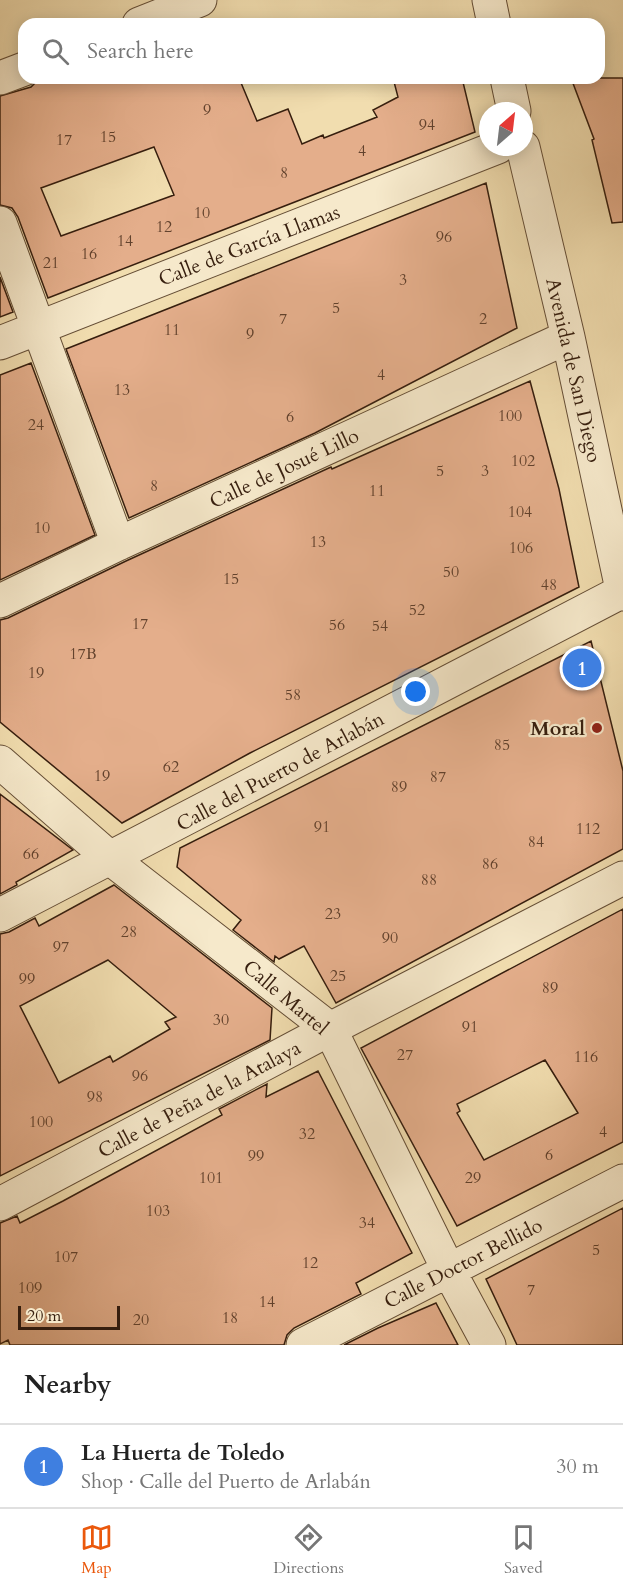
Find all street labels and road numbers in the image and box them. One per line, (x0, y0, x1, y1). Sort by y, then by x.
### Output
street label: Calle de García Llamas (155, 198, 344, 293)
street label: Avenida de San Diego (539, 275, 608, 465)
street label: Calle de Josué Lillo (205, 422, 364, 515)
street label: Calle del Puerto de Arlabán (172, 705, 389, 838)
street label: Calle Martel (237, 954, 334, 1041)
street label: Calle de Peña de la Atalaya (93, 1034, 306, 1164)
street label: Calle Doctor Bellido (379, 1212, 547, 1315)

